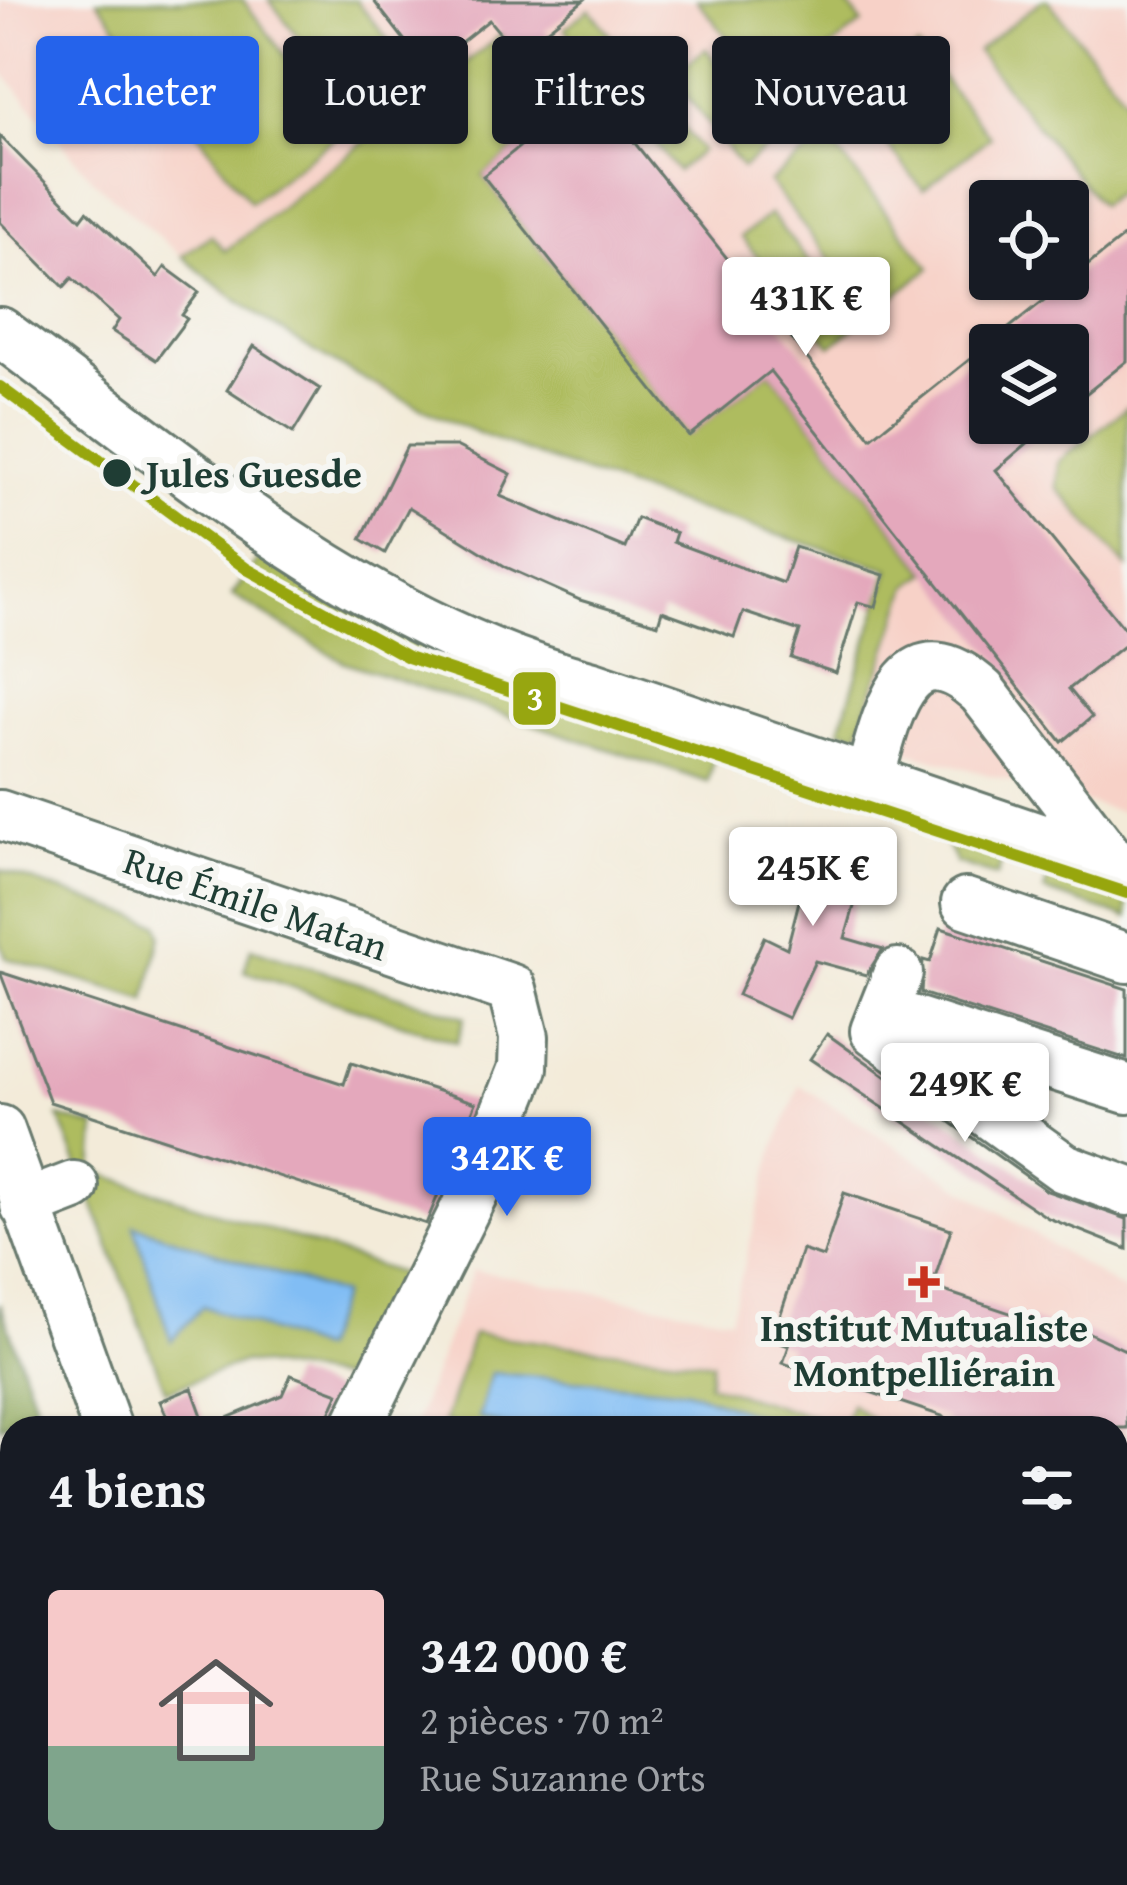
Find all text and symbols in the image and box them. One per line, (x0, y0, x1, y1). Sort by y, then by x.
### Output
chip: Acheter (36, 36, 259, 144)
chip: Louer (283, 36, 468, 144)
chip: Filtres (492, 36, 688, 144)
chip: Nouveau (712, 36, 950, 144)
map controls (969, 180, 1089, 444)
button: locate (969, 180, 1089, 300)
pin: 431K € (708, 257, 904, 359)
text: 431K € (749, 267, 863, 324)
button: layers (969, 324, 1089, 444)
place label: Jules Guesde (140, 444, 362, 501)
marker: Jules Guesde (100, 456, 134, 490)
line badge: 3 (511, 670, 558, 727)
text: 3 (526, 674, 544, 722)
pin: 245K € (715, 827, 911, 929)
street label: Rue Émile Matan (117, 831, 396, 974)
text: 245K € (756, 837, 870, 894)
pin: 249K € (867, 1043, 1063, 1145)
text: 249K € (908, 1053, 1022, 1110)
pin: 342K € (409, 1117, 605, 1219)
text: 342K € (450, 1127, 564, 1184)
marker: Institut Mutualiste Montpelliérain (908, 1266, 940, 1298)
place label: Institut Mutualiste Montpelliérain (760, 1298, 1088, 1400)
text: 4 biens (48, 1451, 206, 1526)
icon: filters (1014, 1455, 1080, 1521)
text: 342 000 € (420, 1616, 627, 1691)
icon: home (144, 1638, 288, 1782)
text: 2 pièces · 70 m² (420, 1691, 664, 1748)
text: Rue Suzanne Orts (420, 1748, 706, 1805)

